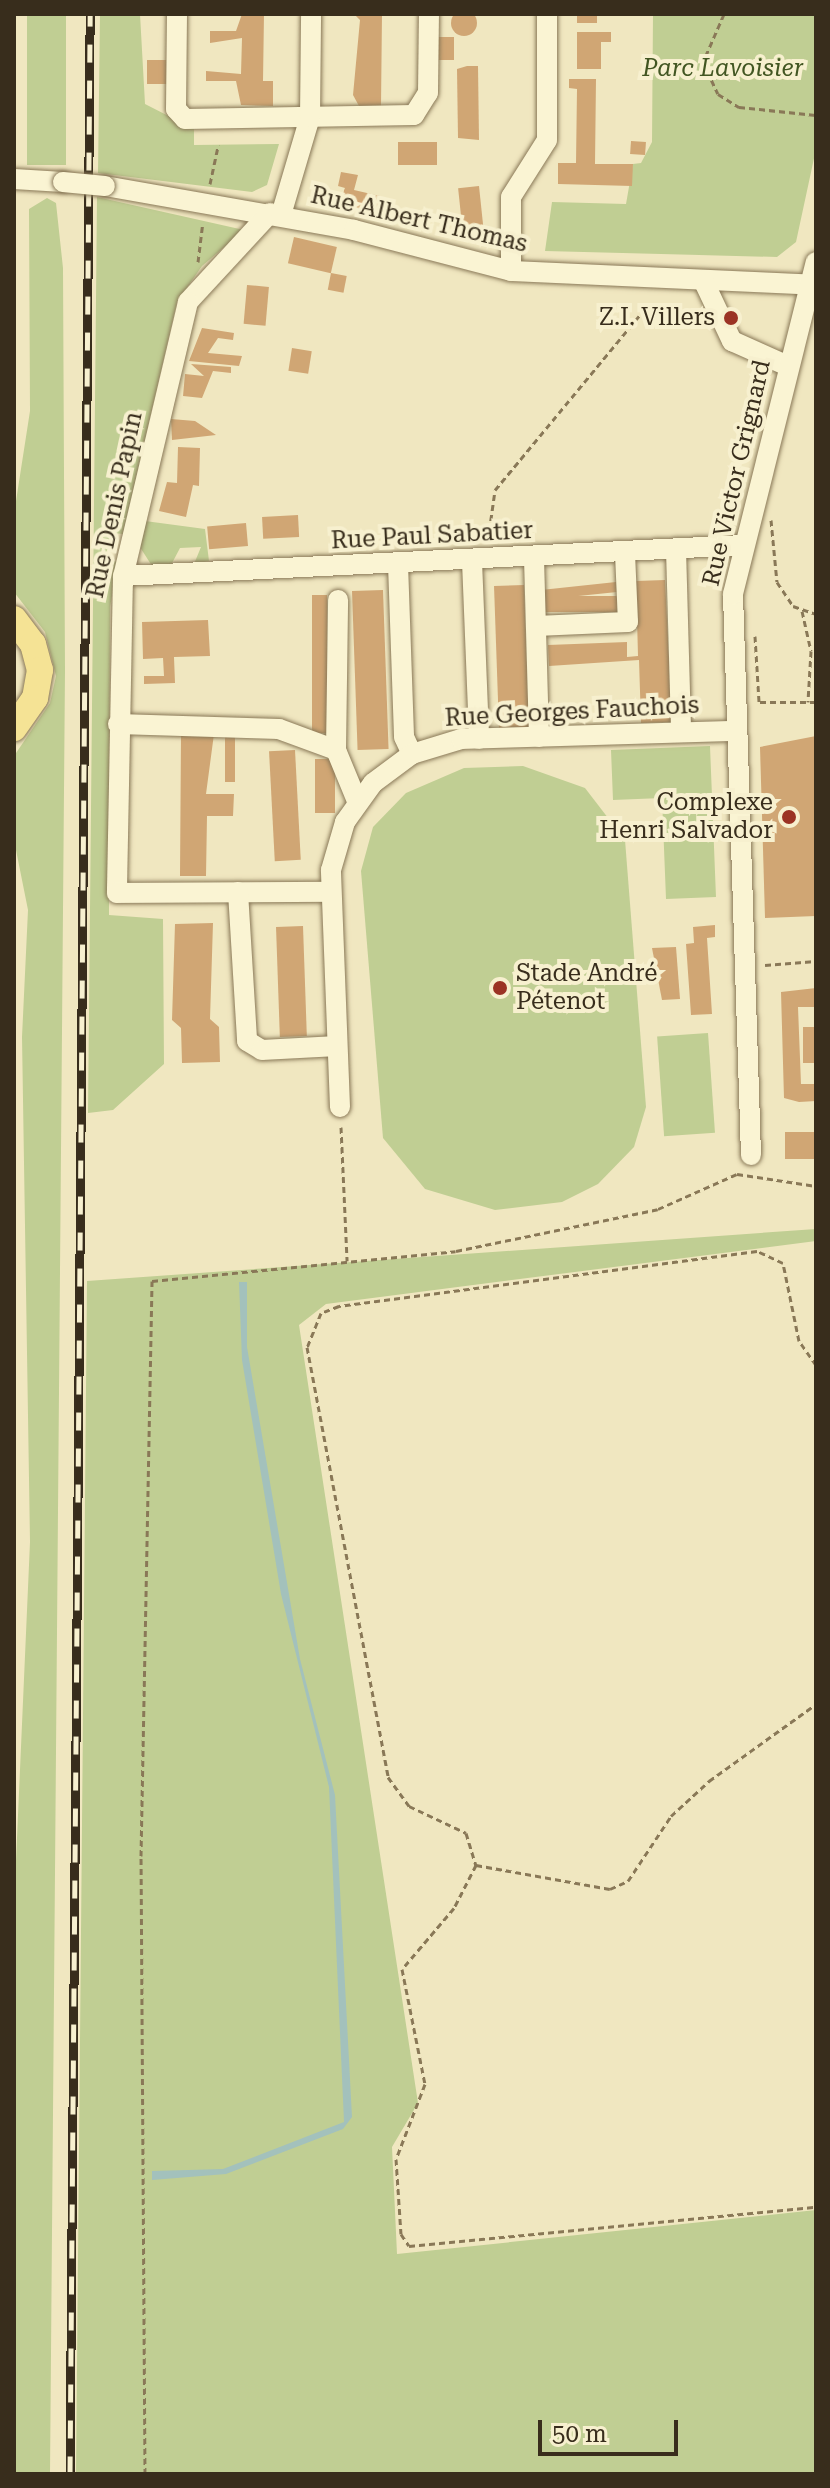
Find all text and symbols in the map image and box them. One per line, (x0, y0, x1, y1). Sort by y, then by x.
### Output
park label: Parc Lavoisier (642, 55, 804, 83)
street label: Rue Albert Thomas (308, 181, 530, 259)
place label: Z.I. Villers (599, 304, 715, 332)
marker: Z.I. Villers (722, 309, 740, 327)
street label: Rue Victor Grignard (697, 357, 777, 589)
street label: Rue Denis Papin (81, 409, 149, 601)
street label: Rue Paul Sabatier (330, 516, 534, 556)
street label: Rue Georges Fauchois (444, 691, 700, 733)
place label: Complexe Henri Salvador (599, 789, 773, 845)
marker: Complexe Henri Salvador (780, 808, 798, 826)
place label: Stade André Pétenot (516, 960, 658, 1016)
marker: Stade André Pétenot (491, 979, 509, 997)
scale bar (542, 2404, 682, 2454)
text: 50 m (552, 2420, 607, 2448)

